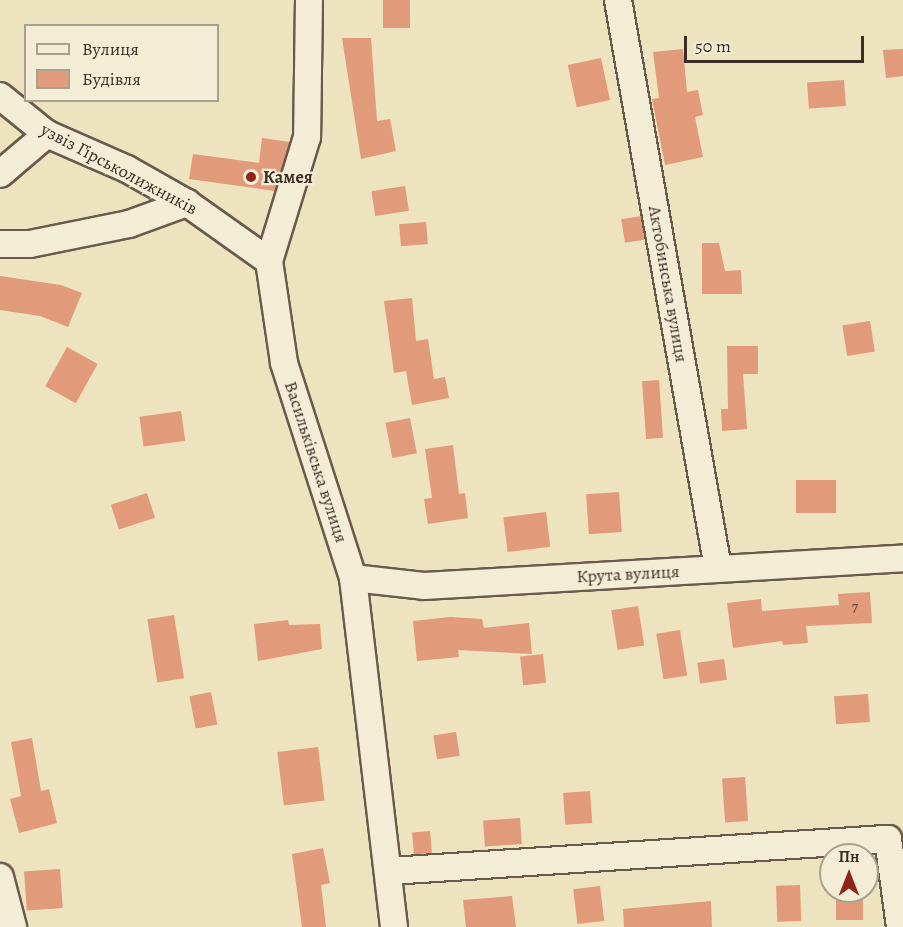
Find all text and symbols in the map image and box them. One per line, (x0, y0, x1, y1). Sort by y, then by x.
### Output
legend (24, 24, 219, 102)
scale bar (687, 24, 867, 62)
text: 50 m (695, 34, 731, 58)
text: Вулиця (82, 37, 139, 61)
text: Будівля (82, 67, 141, 91)
street label: узвіз Гірськолижників (37, 119, 201, 219)
place label: Камея (263, 166, 313, 188)
marker: Камея (244, 170, 258, 184)
street label: Актобинська вулиця (644, 204, 692, 364)
street label: Васильківська вулиця (280, 379, 352, 545)
street label: Крута вулиця (576, 561, 680, 587)
house number: 7 (852, 599, 858, 617)
north arrow (819, 843, 879, 903)
text: Пн (839, 846, 859, 868)

